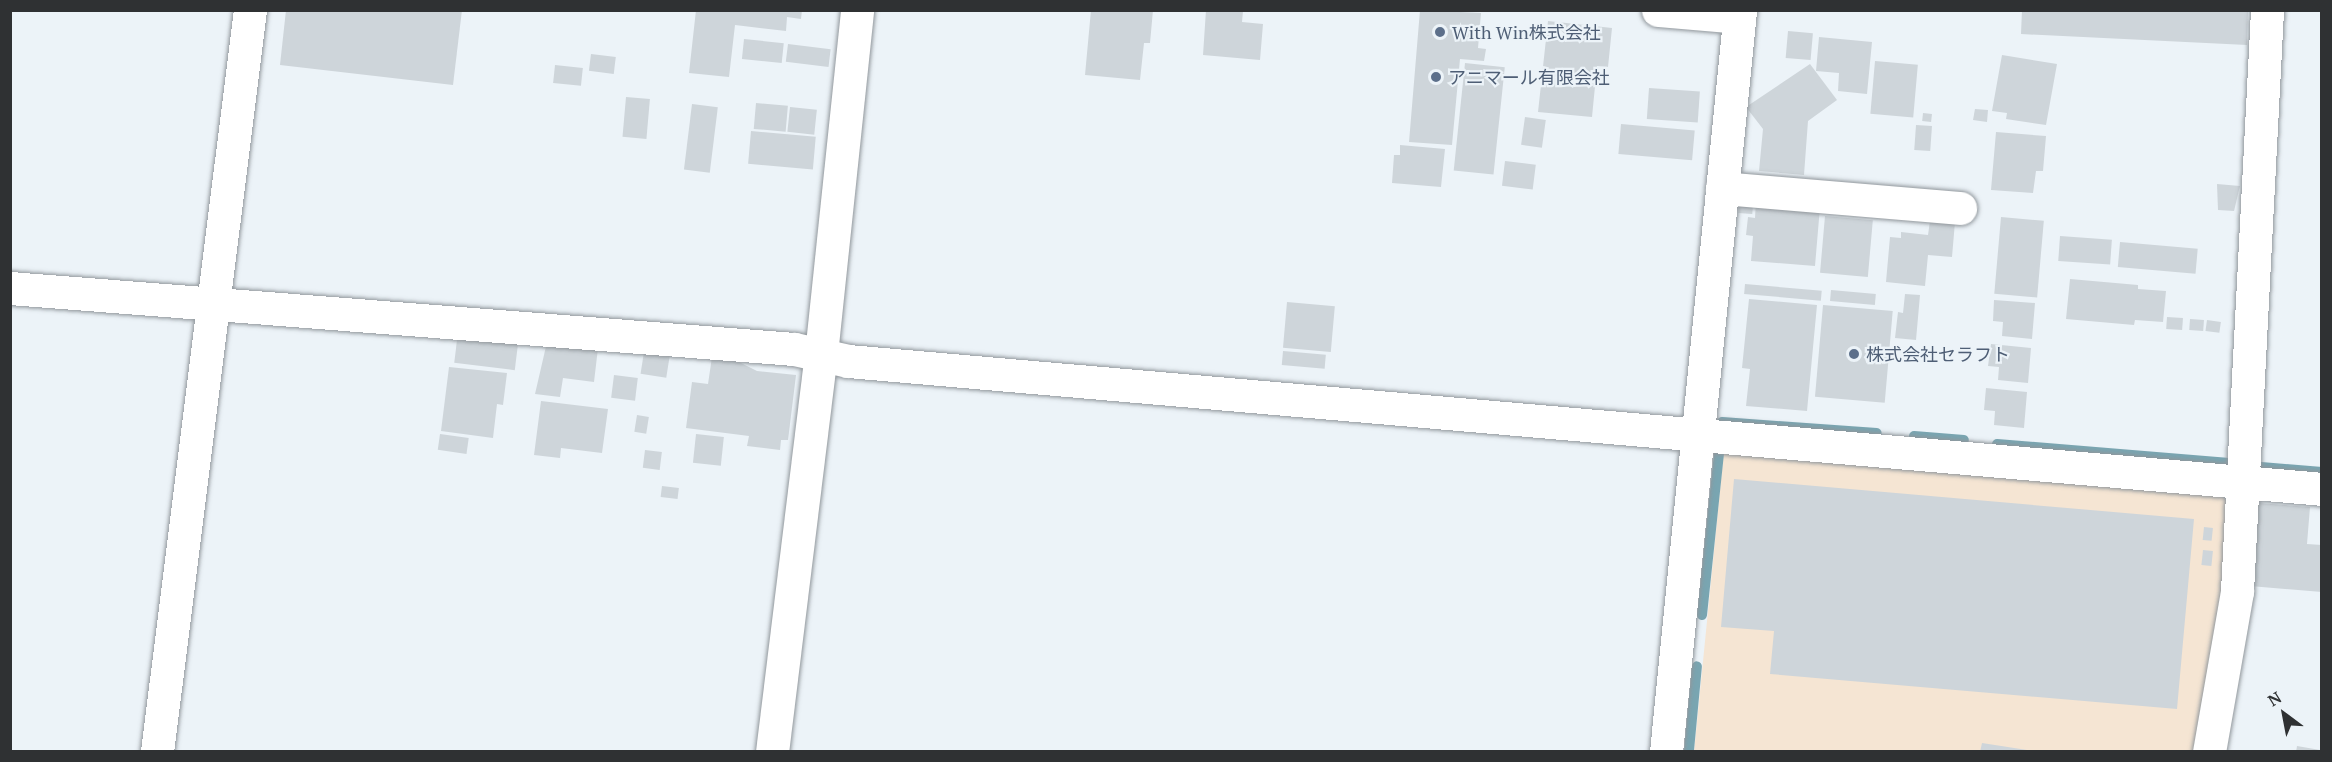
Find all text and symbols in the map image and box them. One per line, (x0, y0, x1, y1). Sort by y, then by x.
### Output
place label: With Win株式会社 (1452, 21, 1601, 43)
marker: With Win株式会社 (1433, 25, 1447, 39)
place label: アニマール有限会社 (1448, 66, 1610, 88)
marker: アニマール有限会社 (1429, 70, 1443, 84)
place label: 株式会社セラフト (1866, 343, 2010, 365)
marker: 株式会社セラフト (1847, 347, 1861, 361)
north arrow (2254, 684, 2314, 744)
text: N (2263, 686, 2285, 711)

